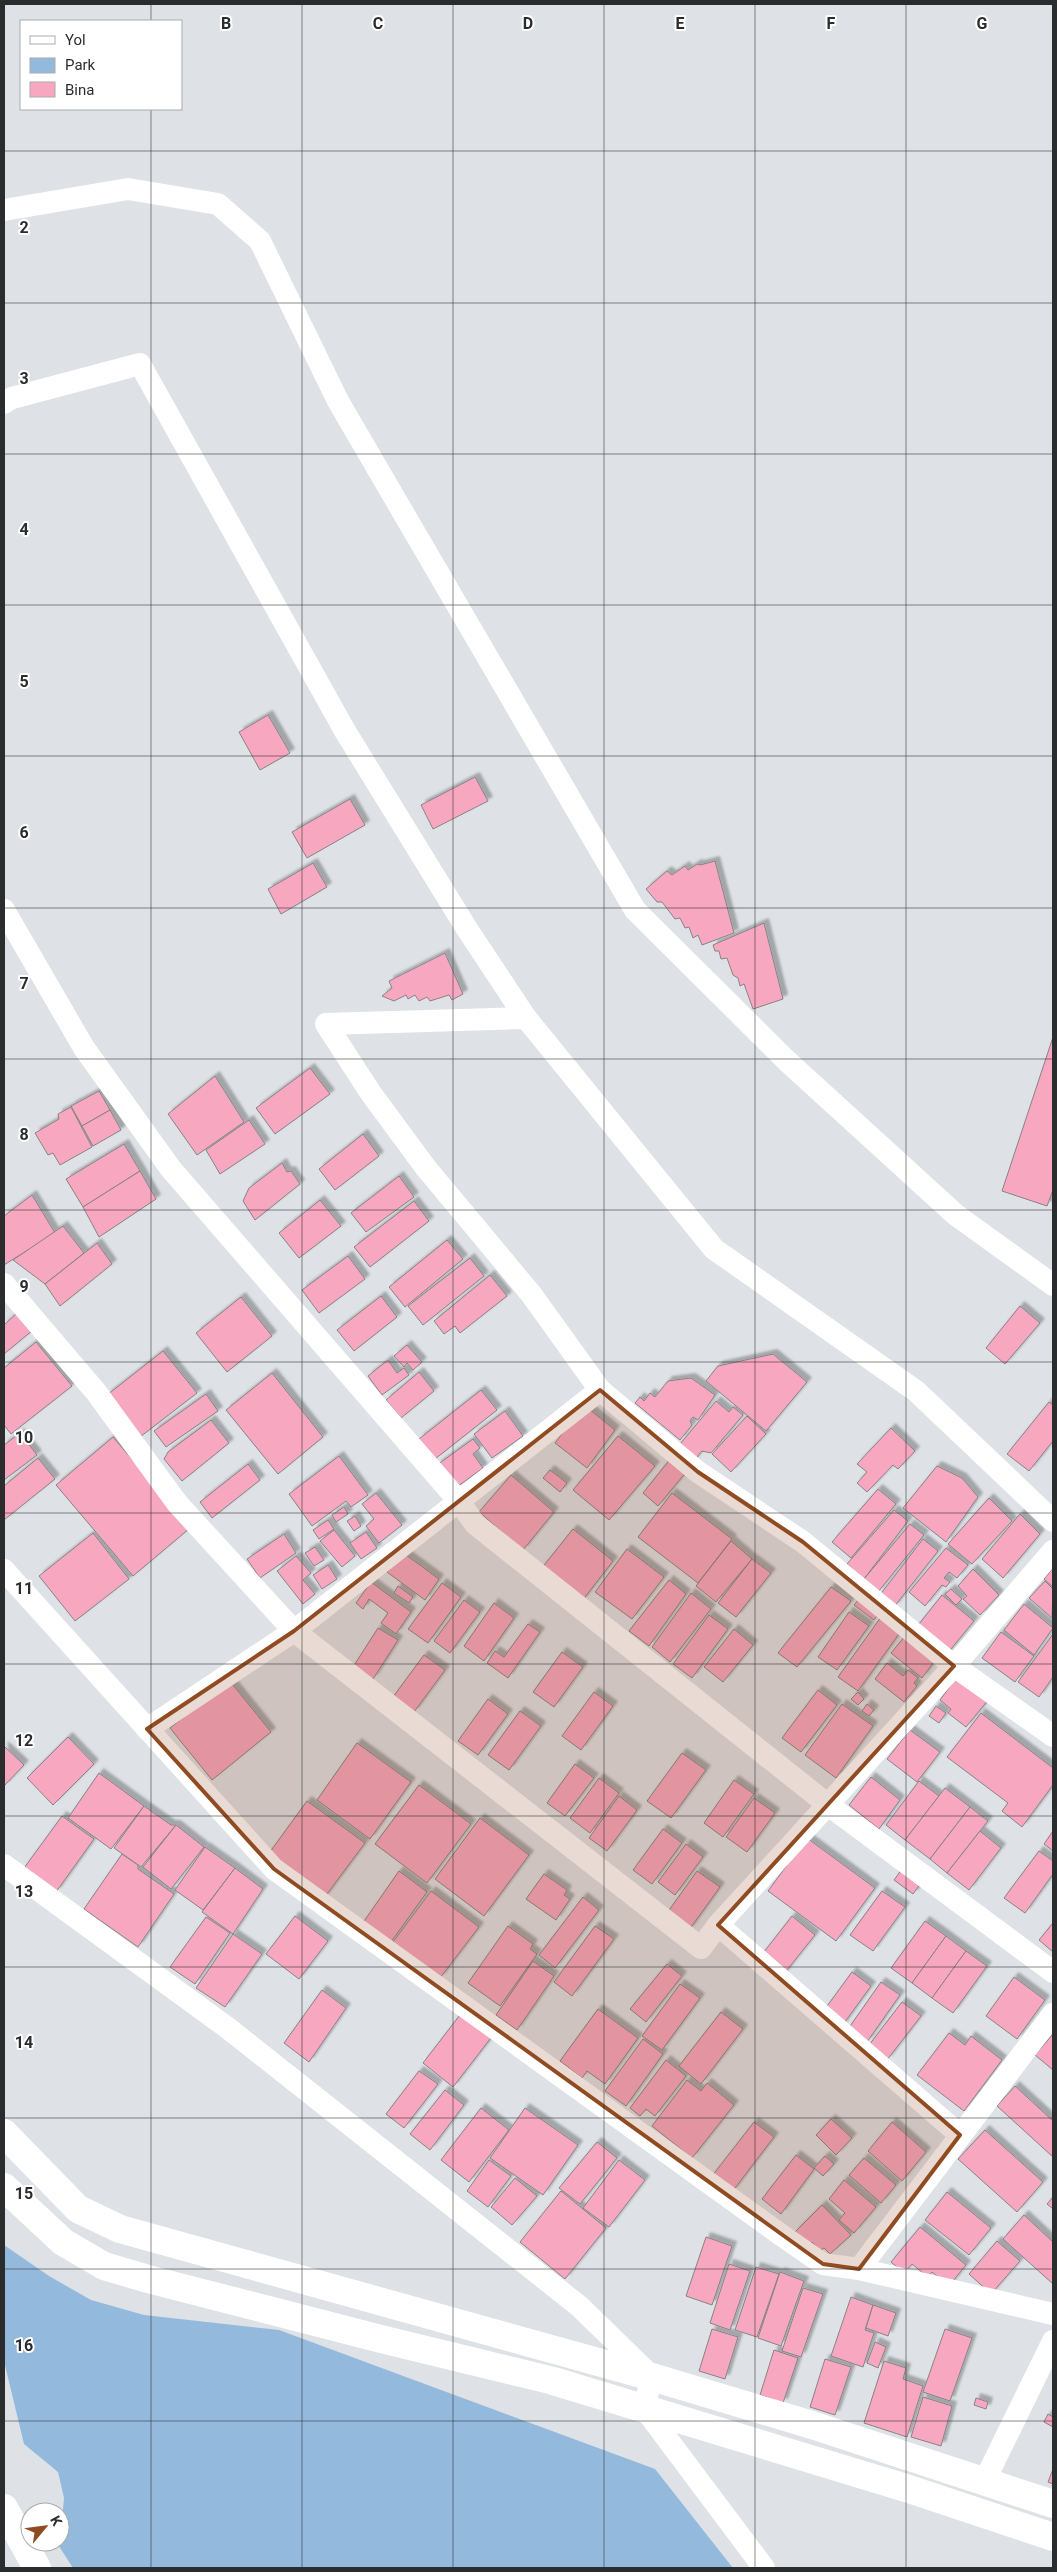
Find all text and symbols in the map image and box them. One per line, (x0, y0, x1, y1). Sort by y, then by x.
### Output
text: B (221, 14, 231, 33)
text: C (373, 14, 383, 33)
text: D (523, 14, 533, 33)
text: E (676, 14, 685, 33)
text: F (827, 14, 836, 33)
text: G (977, 14, 988, 33)
legend (20, 20, 182, 110)
text: Yol (65, 31, 86, 49)
text: Park (65, 56, 96, 74)
text: Bina (65, 81, 94, 99)
text: 2 (19, 218, 29, 237)
text: 3 (19, 369, 29, 388)
text: 4 (19, 520, 29, 539)
text: 5 (19, 672, 29, 691)
text: 6 (19, 823, 29, 842)
text: 7 (19, 974, 29, 993)
text: 8 (19, 1125, 29, 1144)
text: 9 (19, 1277, 29, 1296)
text: 10 (15, 1428, 33, 1447)
text: 11 (15, 1579, 33, 1598)
text: 12 (15, 1731, 33, 1750)
text: 13 (15, 1882, 33, 1901)
text: 14 (15, 2033, 33, 2052)
text: 15 (15, 2184, 33, 2203)
text: 16 (15, 2336, 33, 2355)
north arrow (20, 2502, 70, 2552)
text: K (47, 2513, 66, 2529)

